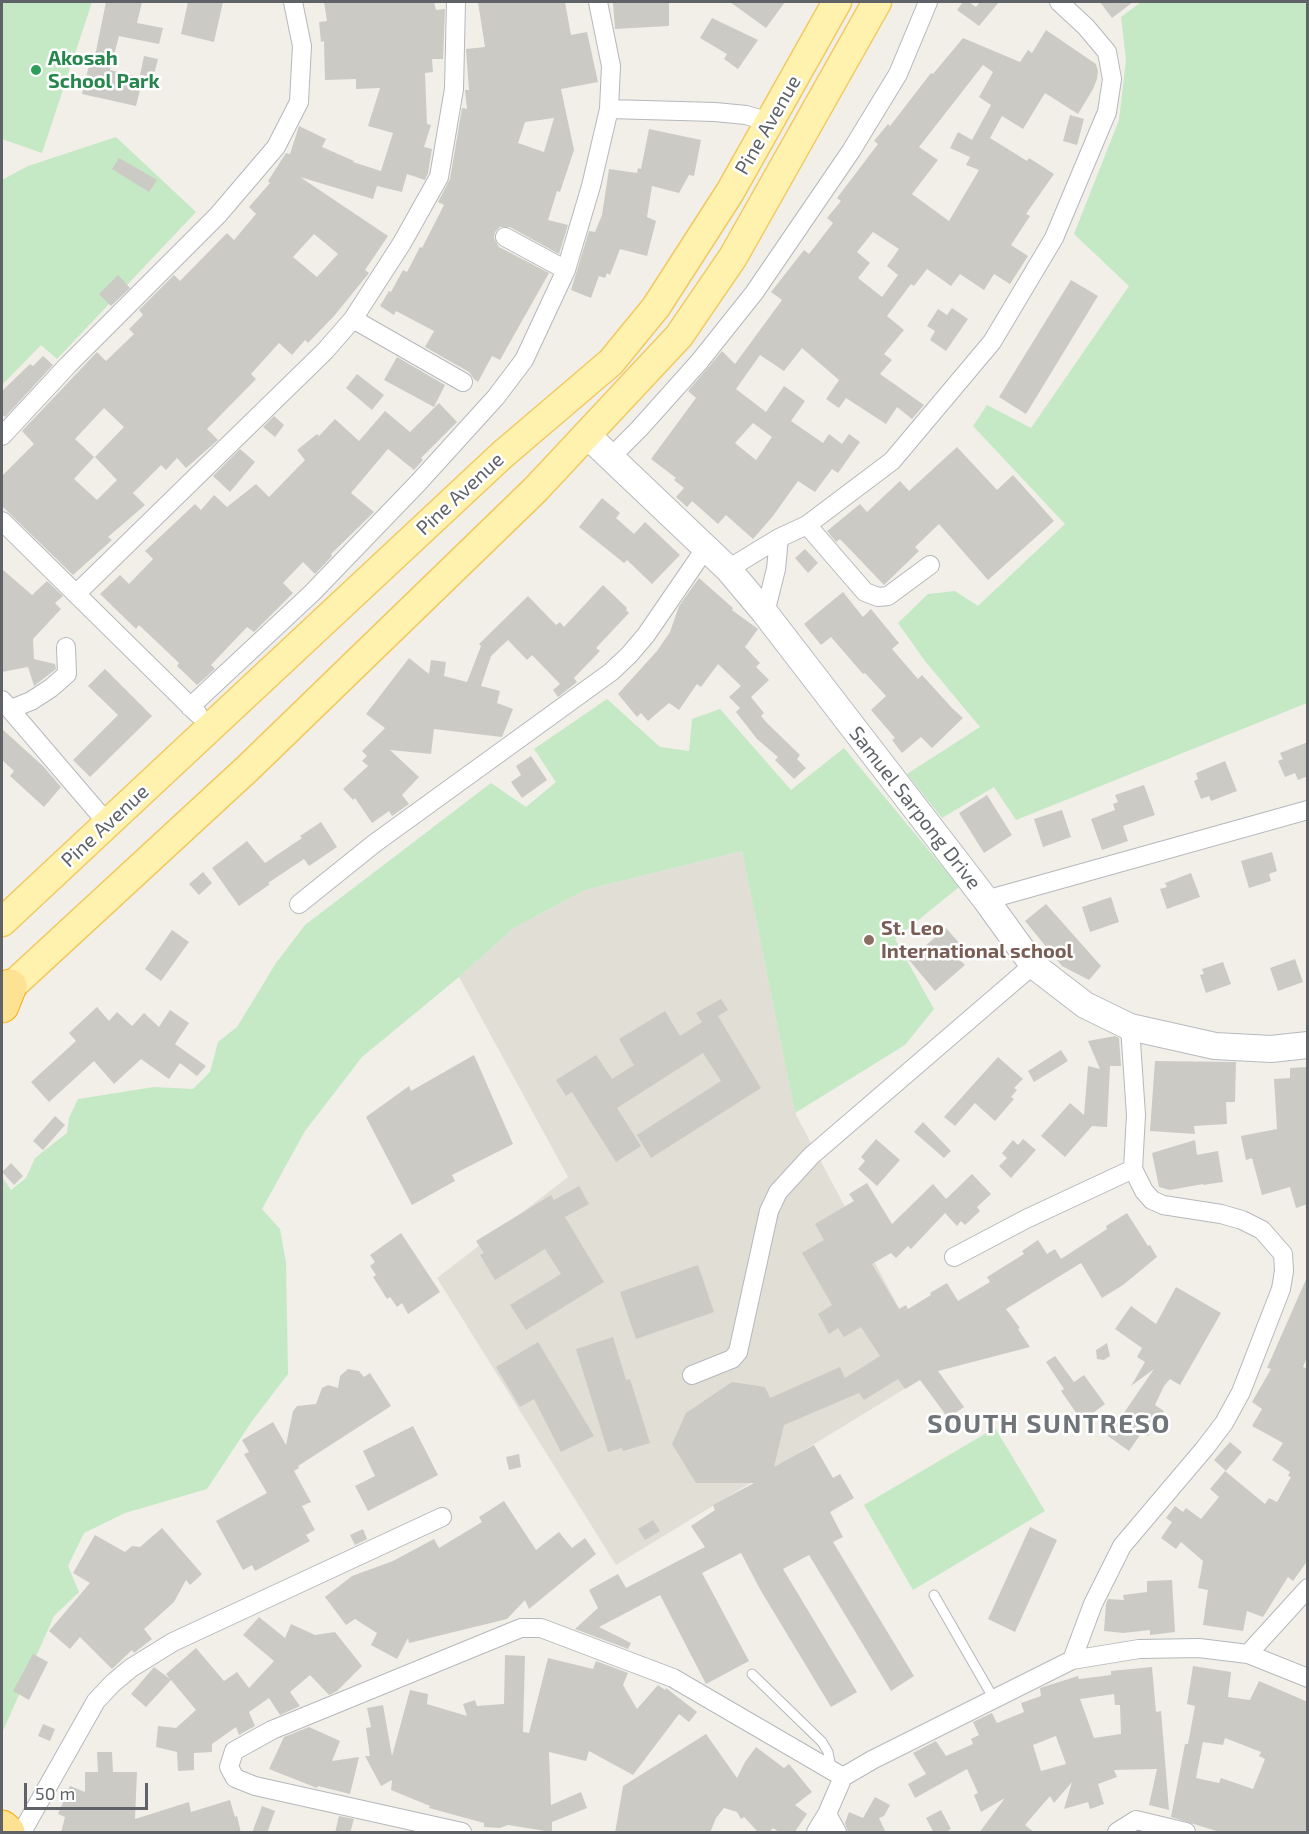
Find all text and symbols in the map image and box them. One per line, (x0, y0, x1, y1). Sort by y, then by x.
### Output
place label: Akosah School Park (48, 46, 160, 93)
marker: Akosah School Park (29, 63, 43, 77)
street label: Pine Avenue (730, 71, 806, 179)
street label: Pine Avenue (411, 448, 509, 540)
street label: Samuel Sarpong Drive (844, 722, 986, 894)
street label: Pine Avenue (56, 780, 154, 872)
place label: St. Leo International school (881, 916, 1073, 963)
marker: St. Leo International school (862, 933, 876, 947)
district label: SOUTH SUNTRESO (927, 1408, 1171, 1440)
scale bar (27, 1771, 152, 1809)
text: 50 m (35, 1782, 75, 1804)

